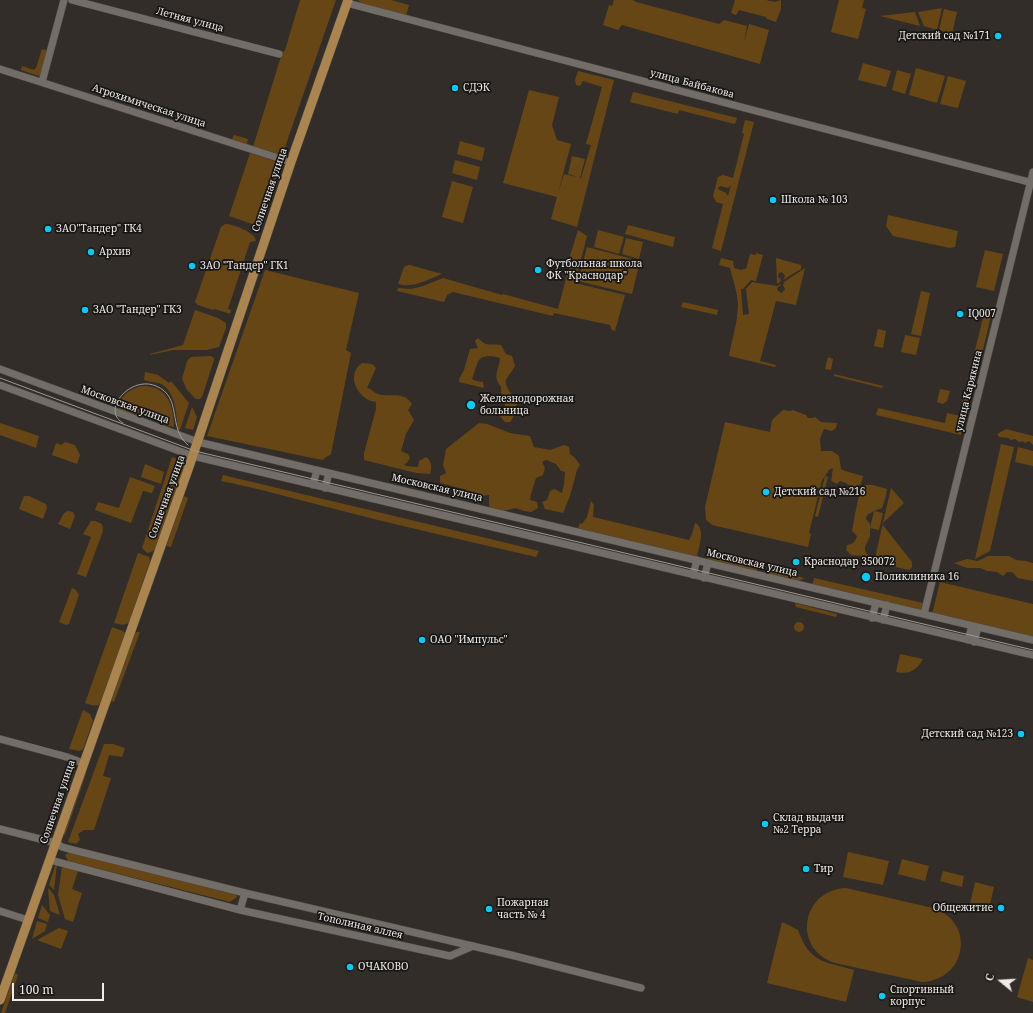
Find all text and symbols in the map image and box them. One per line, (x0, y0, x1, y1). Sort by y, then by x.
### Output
street label: Летняя улица (155, 5, 225, 35)
place label: Детский сад №171 (899, 30, 990, 42)
marker: Детский сад №171 (993, 31, 1003, 41)
street label: улица Байбакова (649, 67, 735, 101)
street label: Агрохимическая улица (91, 82, 207, 130)
place label: СДЭК (463, 82, 490, 94)
marker: СДЭК (450, 83, 460, 93)
street label: Солнечная улица (250, 146, 290, 234)
place label: Школа № 103 (781, 194, 847, 206)
marker: Школа № 103 (768, 195, 778, 205)
place label: ЗАО"Тандер" ГК4 (56, 223, 142, 235)
marker: ЗАО"Тандер" ГК4 (43, 224, 53, 234)
place label: Архив (99, 246, 130, 258)
marker: Архив (86, 247, 96, 257)
place label: Футбольная школа ФК "Краснодар" (546, 258, 642, 282)
place label: ЗАО "Тандер" ГК1 (200, 260, 289, 272)
marker: ЗАО "Тандер" ГК1 (187, 261, 197, 271)
marker: Футбольная школа ФК "Краснодар" (533, 265, 543, 275)
place label: ЗАО "Тандер" ГК3 (93, 304, 182, 316)
marker: ЗАО "Тандер" ГК3 (80, 305, 90, 315)
place label: IQ007 (968, 308, 996, 320)
marker: IQ007 (955, 309, 965, 319)
street label: улица Карякина (953, 349, 985, 433)
street label: Московская улица (79, 383, 171, 427)
place label: Железнодорожная больница (480, 393, 574, 416)
marker: Железнодорожная больница (465, 399, 477, 411)
street label: Солнечная улица (146, 454, 188, 540)
street label: Московская улица (390, 472, 484, 504)
place label: Детский сад №216 (774, 486, 865, 498)
marker: Детский сад №216 (761, 487, 771, 497)
street label: Московская улица (705, 547, 799, 579)
place label: Краснодар 350072 (804, 556, 895, 568)
marker: Краснодар 350072 (791, 557, 801, 567)
marker: Поликлиника 16 (860, 571, 872, 583)
place label: Поликлиника 16 (875, 571, 959, 583)
place label: ОАО "Импульс" (430, 634, 508, 646)
marker: ОАО "Импульс" (417, 635, 427, 645)
place label: Детский сад №123 (922, 728, 1013, 740)
marker: Детский сад №123 (1016, 729, 1026, 739)
street label: Солнечная улица (38, 758, 78, 846)
place label: Склад выдачи №2 Терра (773, 812, 844, 836)
marker: Склад выдачи №2 Терра (760, 819, 770, 829)
place label: Тир (814, 863, 833, 875)
marker: Тир (801, 864, 811, 874)
place label: Пожарная часть № 4 (497, 897, 549, 920)
place label: Общежитие (933, 902, 993, 914)
marker: Общежитие (996, 903, 1006, 913)
marker: Пожарная часть № 4 (484, 904, 494, 914)
street label: Тополиная аллея (316, 910, 404, 942)
place label: ОЧАКОВО (358, 961, 408, 973)
north arrow (981, 961, 1021, 1001)
marker: ОЧАКОВО (345, 962, 355, 972)
text: С (981, 971, 997, 983)
scale bar (14, 975, 106, 1001)
text: 100 m (19, 981, 54, 998)
place label: Спортивный корпус (890, 984, 954, 1008)
marker: Спортивный корпус (877, 991, 887, 1001)

